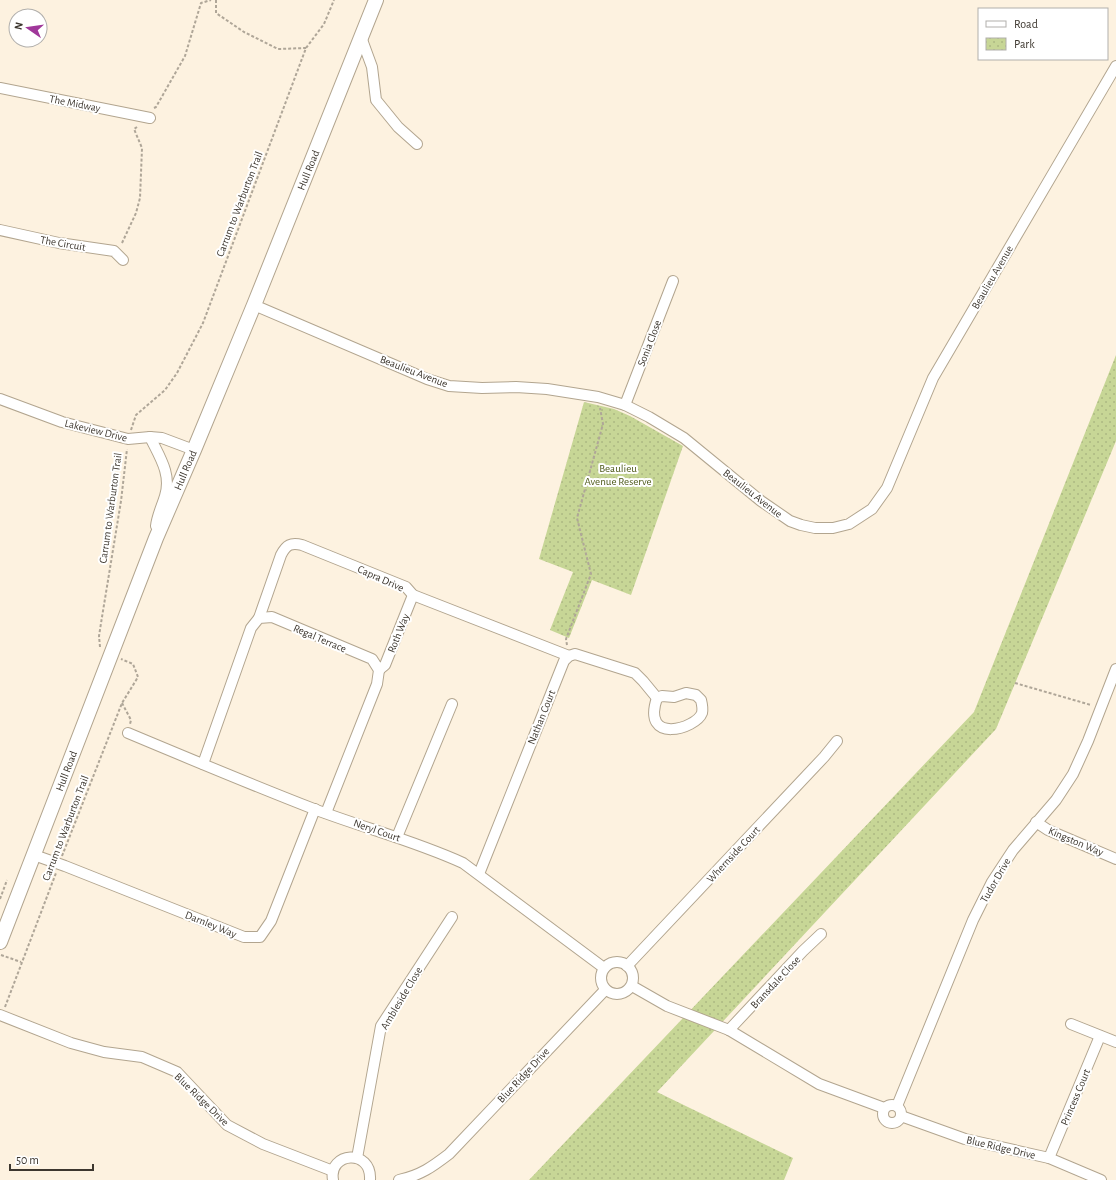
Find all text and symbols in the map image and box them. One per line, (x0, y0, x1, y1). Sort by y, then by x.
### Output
north arrow (8, 8, 48, 48)
legend (978, 8, 1108, 60)
text: Road (1014, 18, 1038, 30)
text: N (13, 21, 25, 31)
text: Park (1014, 38, 1035, 50)
street label: The Midway (48, 93, 102, 114)
street label: Hull Road (295, 148, 322, 192)
street label: Carrum to Warburton Trail (214, 150, 265, 258)
street label: The Circuit (39, 234, 87, 253)
street label: Beaulieu Avenue (970, 244, 1015, 311)
street label: Sonia Close (636, 319, 663, 368)
street label: Beaulieu Avenue (378, 354, 449, 389)
street label: Lakeview Drive (63, 417, 128, 444)
street label: Hull Road (172, 448, 199, 492)
street label: Carrum to Warburton Trail (97, 452, 124, 564)
park label: Beaulieu Avenue Reserve (584, 463, 652, 487)
street label: Beaulieu Avenue (721, 467, 784, 520)
street label: Capra Drive (356, 563, 406, 594)
street label: Roth Way (386, 612, 411, 654)
street label: Regal Terrace (292, 622, 348, 655)
street label: Nathan Court (526, 688, 558, 746)
street label: Hull Road (54, 749, 79, 793)
street label: Carrum to Warburton Trail (40, 774, 91, 882)
street label: Neryl Court (352, 817, 402, 844)
street label: Whernside Court (705, 824, 762, 885)
street label: Kingston Way (1047, 825, 1105, 858)
street label: Tudor Drive (978, 856, 1013, 904)
street label: Darnley Way (183, 909, 238, 940)
street label: Bransdale Close (748, 954, 802, 1011)
street label: Ambleside Close (378, 965, 424, 1031)
street label: Blue Ridge Drive (495, 1046, 551, 1105)
street label: Princess Court (1059, 1067, 1092, 1127)
street label: Blue Ridge Drive (172, 1071, 231, 1128)
street label: Blue Ridge Drive (965, 1134, 1037, 1161)
scale bar (10, 1146, 93, 1172)
text: 50 m (16, 1154, 39, 1166)

